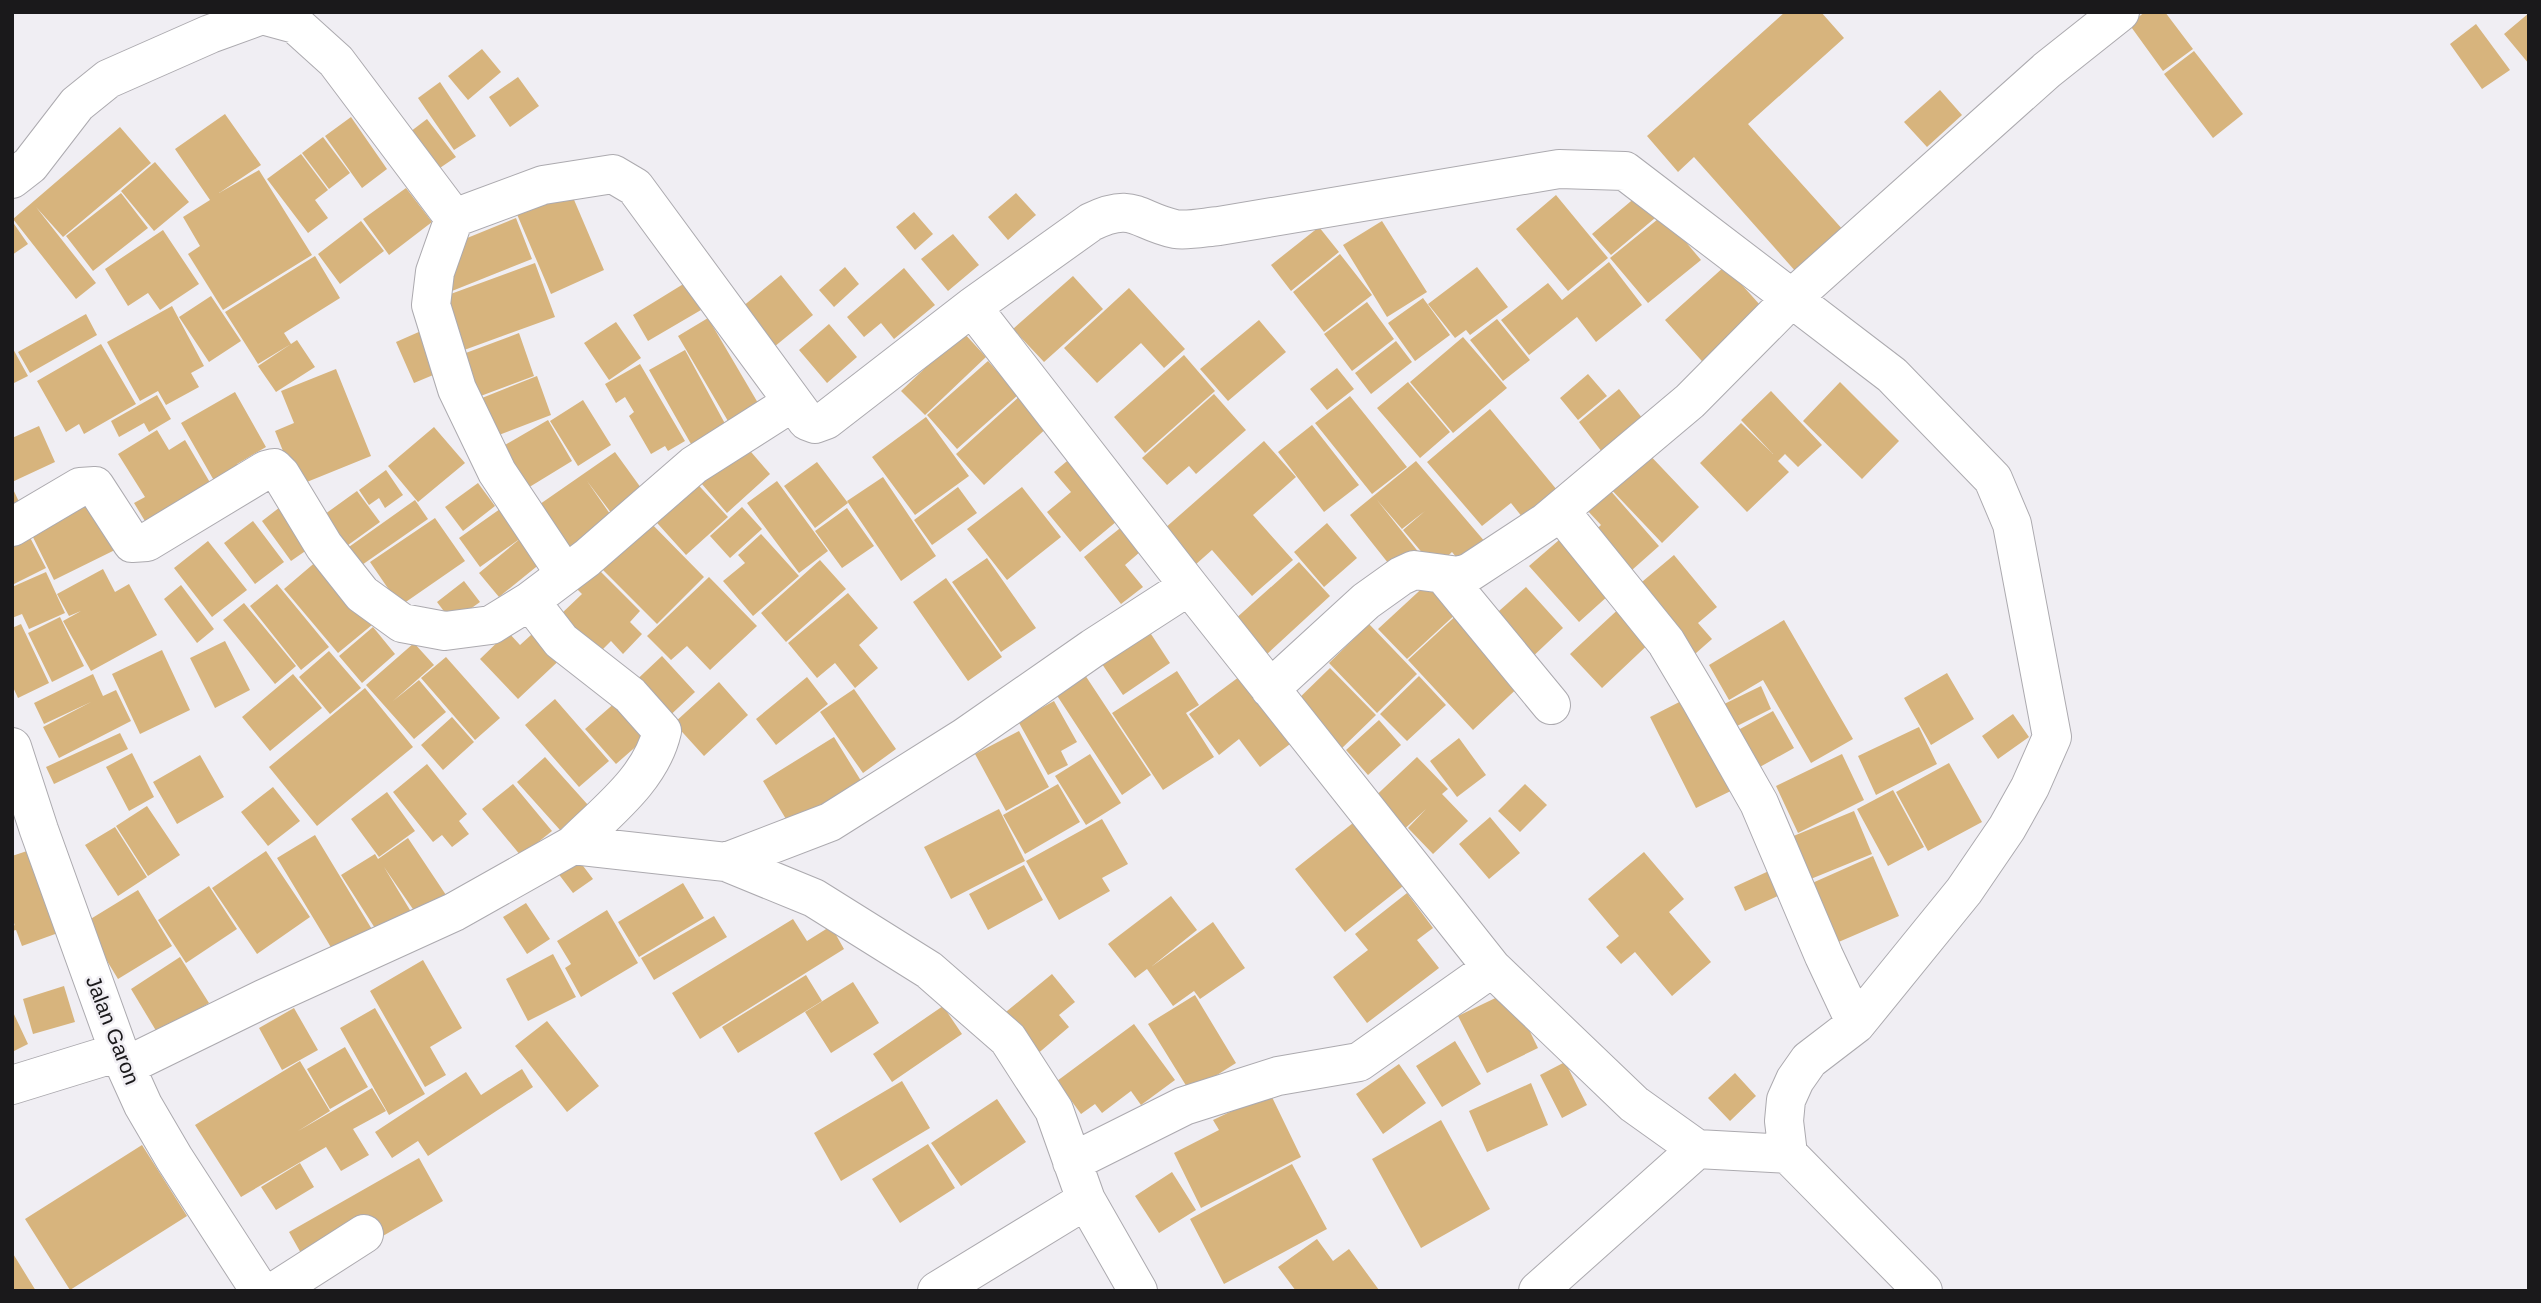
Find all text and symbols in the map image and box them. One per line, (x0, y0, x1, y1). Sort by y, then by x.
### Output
street label: Jalan Garon (82, 972, 144, 1088)

